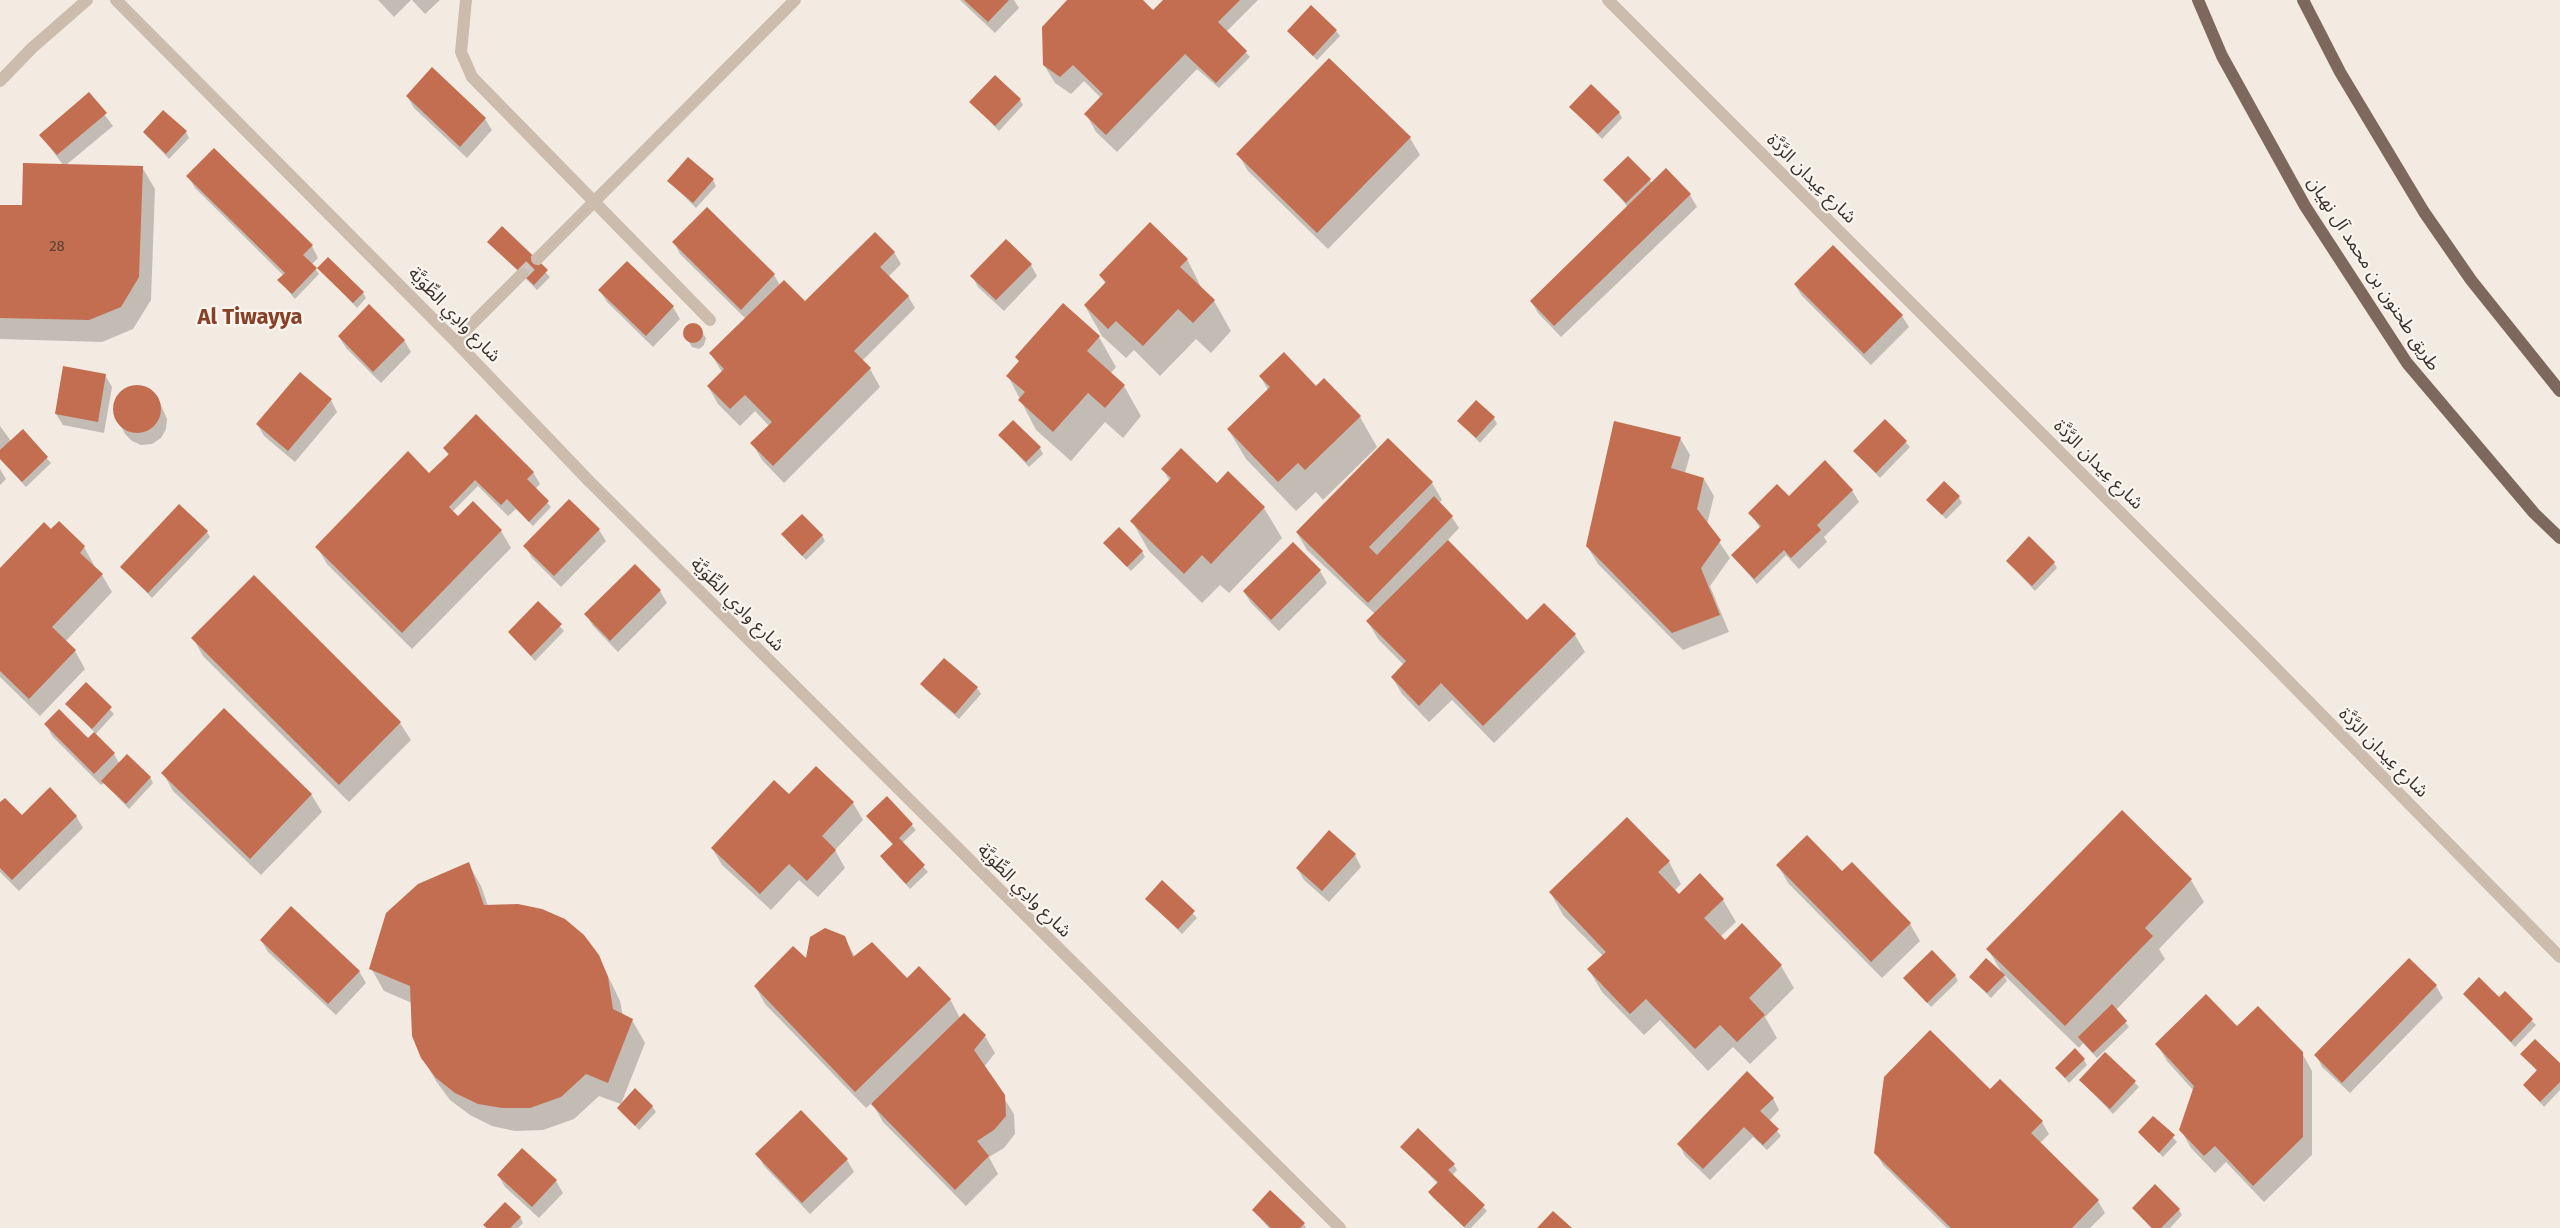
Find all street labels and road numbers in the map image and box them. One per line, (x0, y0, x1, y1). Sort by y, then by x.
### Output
street label: شارع عِيدان الرَّدَّة (1762, 130, 1860, 228)
street label: طريق طحنون بن محمد آل نهيان (2302, 173, 2444, 375)
street label: شارع وادِي الطِّوَيَّة (403, 263, 505, 367)
street label: شارع عِيدان الرَّدَّة (2049, 416, 2147, 514)
street label: شارع وادِي الطِّوَيَّة (686, 554, 788, 656)
street label: شارع عِيدان الرَّدَّة (2334, 704, 2432, 802)
street label: شارع وادِي الطِّوَيَّة (973, 840, 1075, 942)

